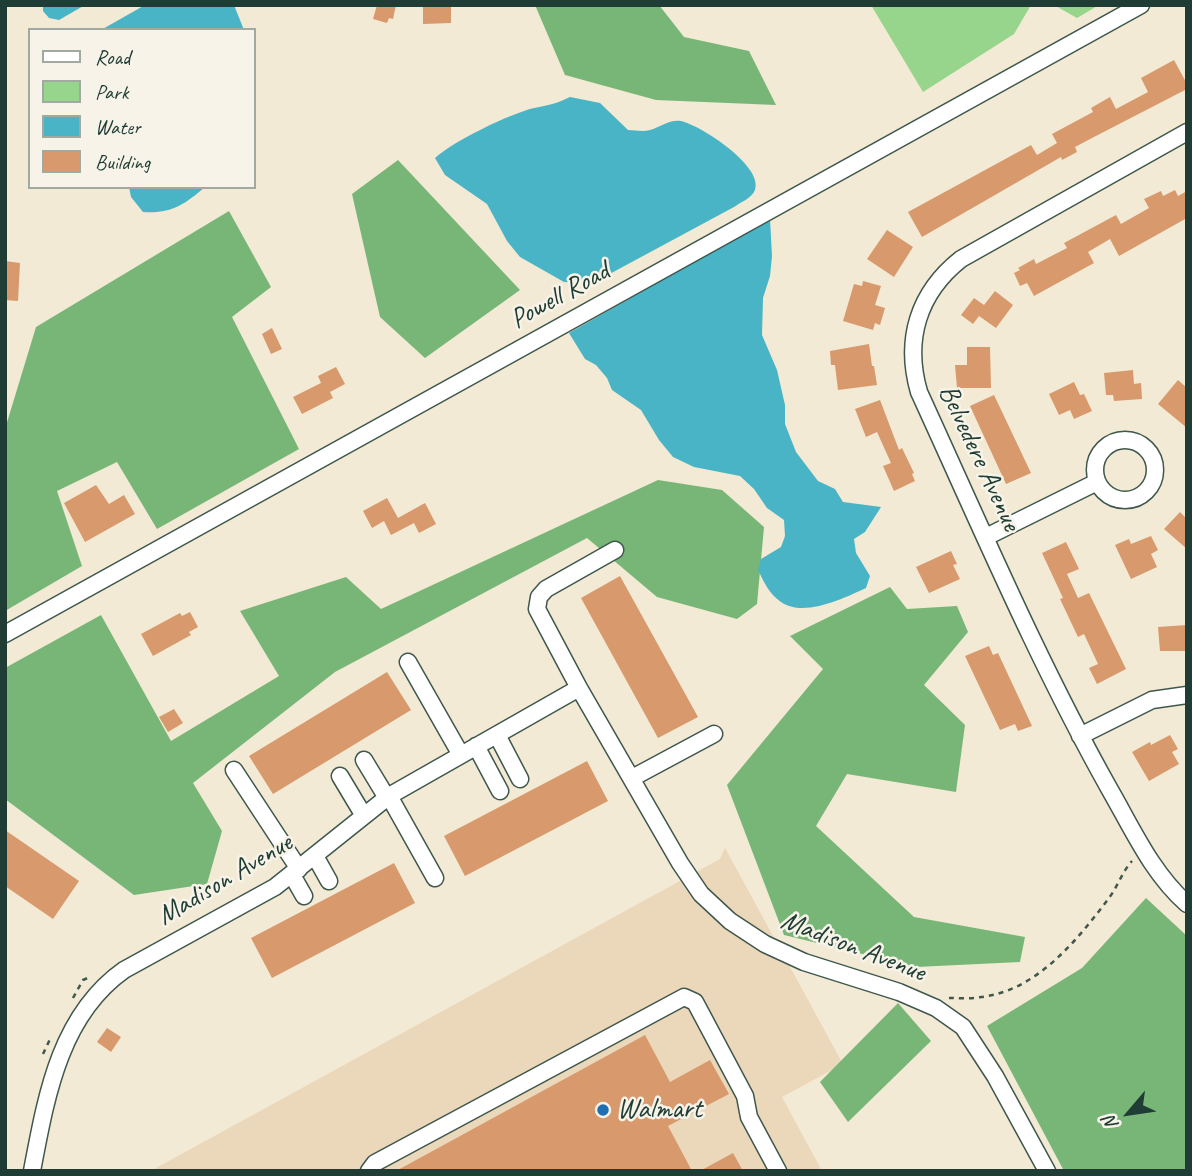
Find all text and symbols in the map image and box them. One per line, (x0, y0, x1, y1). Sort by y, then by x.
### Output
legend (28, 28, 256, 189)
text: Road (95, 44, 130, 70)
text: Park (95, 79, 128, 105)
text: Water (95, 114, 141, 140)
text: Building (95, 149, 150, 175)
street label: Powell Road (504, 255, 616, 337)
street label: Belvedere Avenue (931, 380, 1027, 536)
street label: Madison Avenue (151, 827, 299, 933)
street label: Madison Avenue (776, 904, 930, 990)
north arrow (1094, 1078, 1164, 1148)
place label: Walmart (617, 1093, 702, 1127)
marker: Walmart (595, 1102, 611, 1118)
text: N (1097, 1112, 1124, 1134)

